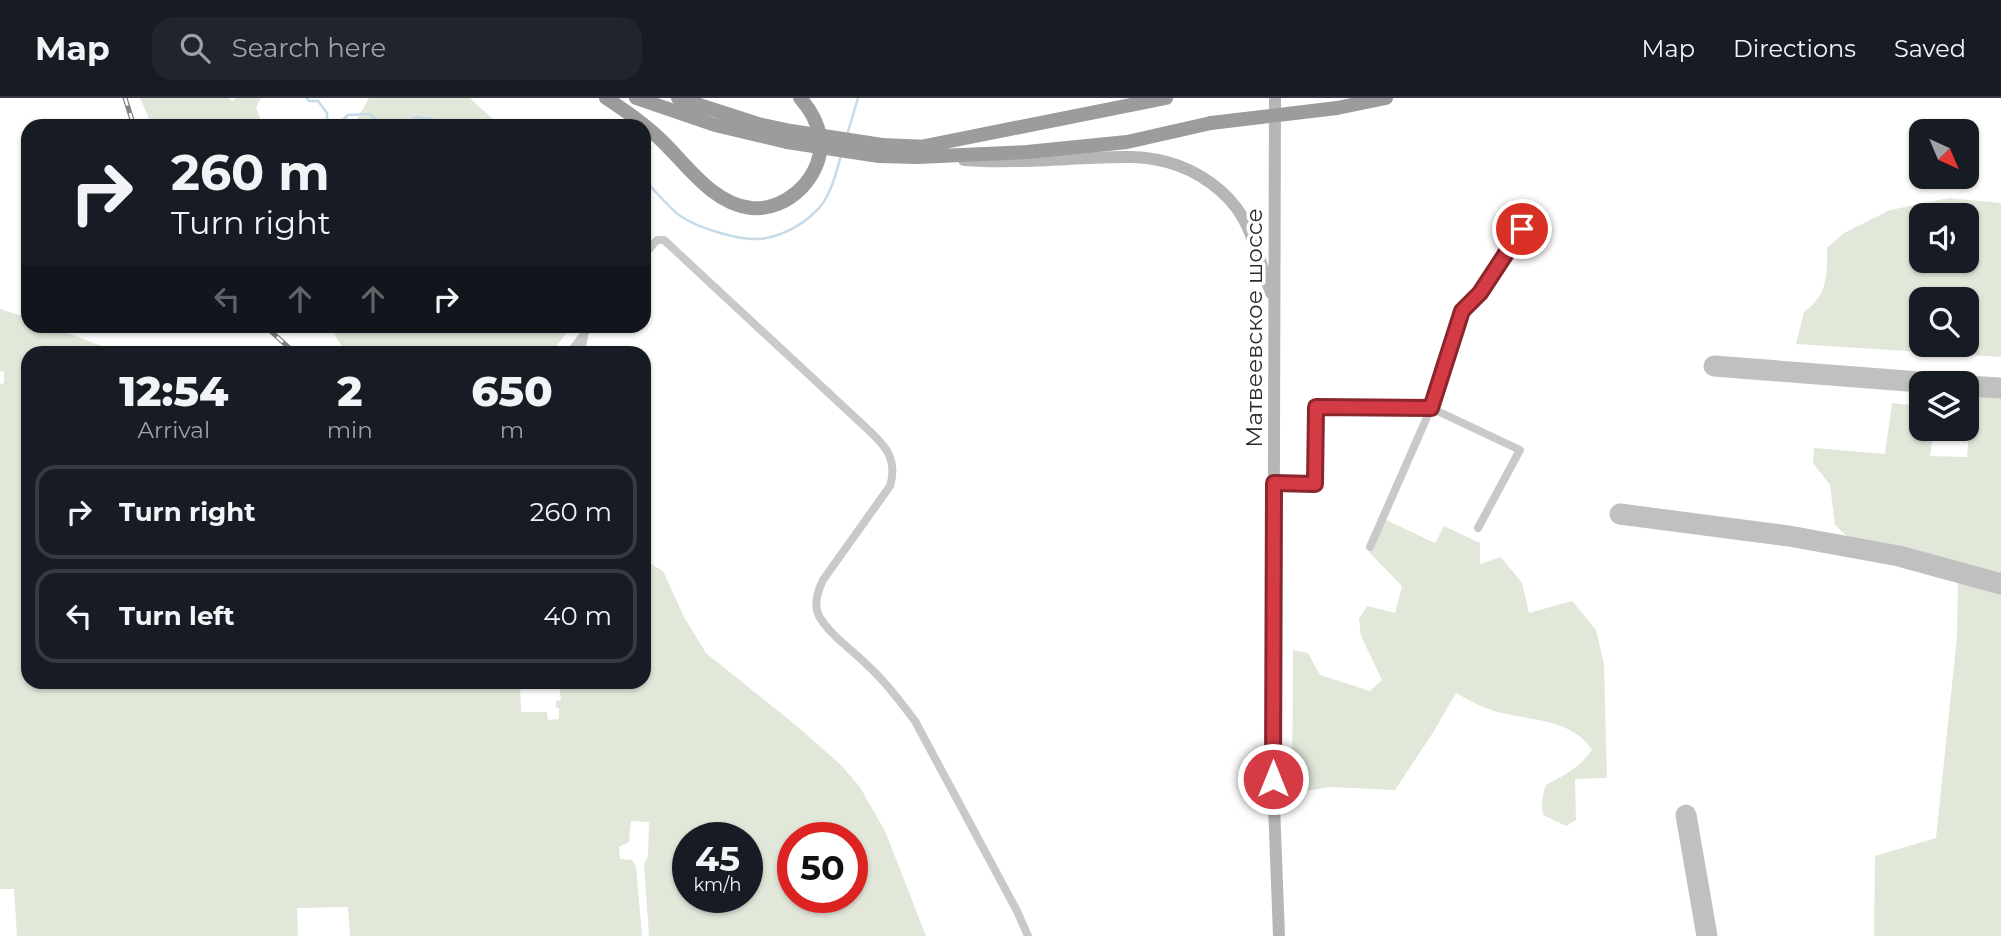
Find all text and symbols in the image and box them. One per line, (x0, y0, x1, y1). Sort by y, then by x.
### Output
search box (152, 17, 642, 80)
text: Map (35, 28, 110, 68)
icon: search (176, 29, 214, 67)
text: Search here (232, 32, 386, 64)
text: Map (1642, 34, 1695, 63)
text: Directions (1733, 34, 1856, 63)
text: Saved (1894, 34, 1966, 63)
north arrow (1909, 119, 1979, 189)
map controls (1909, 119, 1979, 441)
text: 260 m (171, 143, 330, 202)
icon: right (56, 147, 147, 238)
pin (1492, 199, 1552, 259)
text: Turn right (171, 203, 331, 242)
button: sound (1909, 203, 1979, 273)
street label: Матвеевское шоссе (1240, 208, 1268, 448)
icon: arrive (1503, 210, 1541, 248)
icon: left (208, 280, 246, 318)
icon: ahead (281, 280, 319, 318)
icon: ahead (354, 280, 392, 318)
icon: right (427, 280, 465, 318)
button: search (1909, 287, 1979, 357)
text: 12:54 (119, 365, 228, 417)
text: 2 (337, 365, 362, 417)
text: 650 (471, 365, 553, 417)
button: layers (1909, 371, 1979, 441)
text: Arrival (138, 416, 210, 444)
text: min (327, 416, 373, 444)
text: m (500, 416, 524, 444)
icon: right (60, 493, 98, 531)
text: Turn right (119, 496, 255, 528)
text: 260 m (530, 496, 612, 528)
icon: left (60, 597, 98, 635)
text: Turn left (119, 600, 235, 632)
text: 40 m (543, 600, 612, 632)
position arrow (1236, 742, 1310, 816)
speed limit sign: 50 (777, 822, 868, 913)
text: 45 (695, 837, 740, 880)
text: km/h (693, 874, 742, 896)

